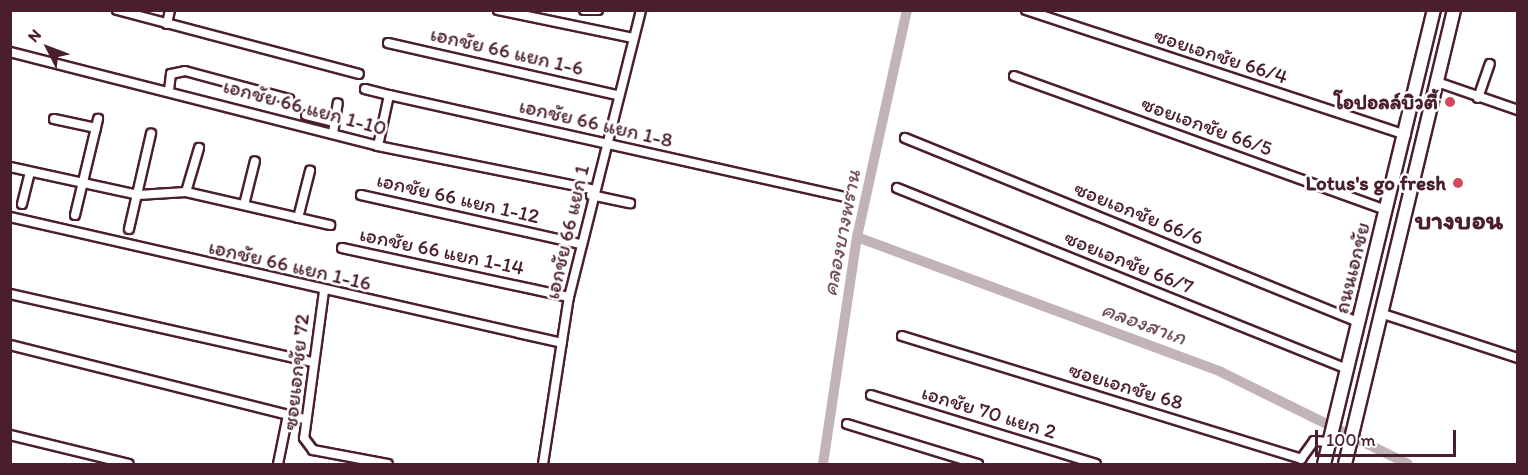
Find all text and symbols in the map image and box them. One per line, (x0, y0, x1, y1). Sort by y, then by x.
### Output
north arrow (18, 18, 78, 78)
street label: เอกชัย 66 แยก 1-6 (428, 21, 586, 81)
street label: ซอยเอกชัย 66/4 (1151, 23, 1291, 89)
text: N (24, 25, 45, 46)
street label: เอกชัย 66 แยก 1-10 (221, 73, 389, 141)
place label: โอปอลล์บิวตี้ (1334, 89, 1438, 115)
street label: ซอยเอกชัย 66/5 (1138, 91, 1276, 161)
street label: เอกชัย 66 แยก 1-8 (517, 93, 675, 153)
marker: โอปอลล์บิวตี้ (1443, 95, 1457, 109)
street label: เอกชัย 66 แยก 1 (539, 162, 595, 302)
street label: เอกชัย 66 แยก 1-12 (374, 167, 542, 229)
water label: คลองบางพราน (816, 168, 866, 298)
place label: Lotus's go fresh (1305, 170, 1446, 196)
street label: ซอยเอกชัย 66/6 (1071, 176, 1207, 250)
marker: Lotus's go fresh (1451, 176, 1465, 190)
district label: บางบอน (1415, 204, 1503, 236)
street label: ถนนเอกชัย (1329, 220, 1375, 316)
street label: เอกชัย 66 แยก 1-14 (357, 221, 527, 281)
street label: ซอยเอกชัย 66/7 (1061, 225, 1197, 299)
street label: เอกชัย 66 แยก 1-16 (206, 234, 374, 296)
water label: คลองสาเก (1098, 296, 1190, 350)
street label: ซอยเอกชัย 72 (277, 313, 315, 431)
street label: ซอยเอกชัย 68 (1066, 357, 1186, 415)
street label: เอกชัย 70 แยก 2 (919, 380, 1059, 444)
scale bar (1318, 418, 1459, 456)
text: 100 m (1326, 429, 1376, 451)

